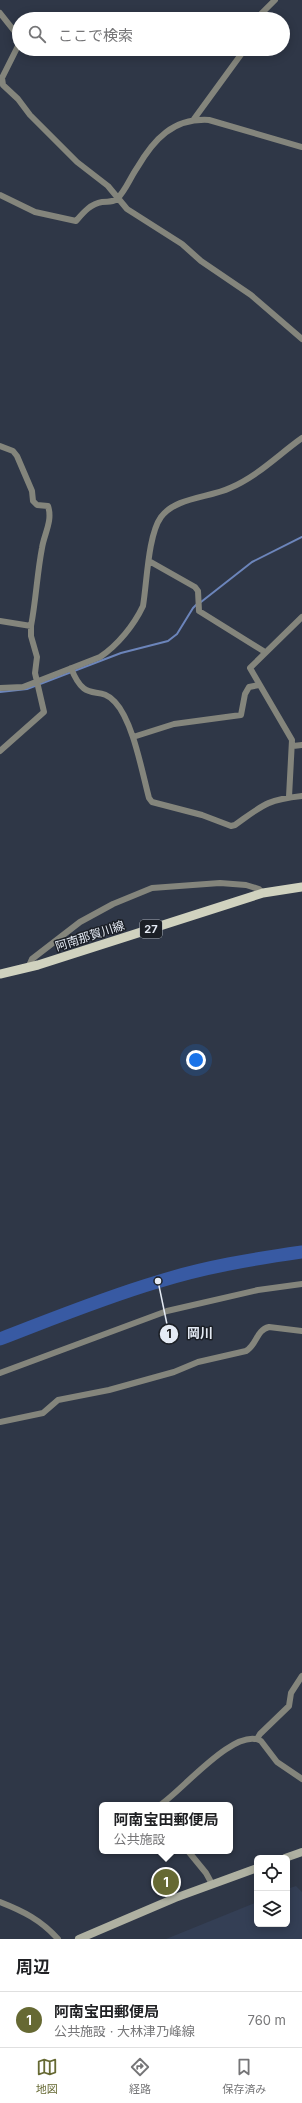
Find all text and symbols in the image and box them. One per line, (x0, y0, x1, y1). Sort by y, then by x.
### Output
search box (12, 12, 290, 56)
icon: search (26, 23, 48, 45)
text: ここで検索 (58, 26, 133, 45)
street label: 阿南那賀川線 (53, 917, 126, 954)
road number: 27 (140, 920, 162, 938)
your location (186, 1050, 206, 1070)
callout: 岡川 (159, 1321, 221, 1346)
text: 岡川 (187, 1325, 213, 1341)
text: 1 (166, 1326, 172, 1341)
popup (99, 1802, 233, 1854)
text: 阿南宝田郵便局 (113, 1810, 219, 1829)
text: 公共施設 (113, 1831, 166, 1847)
map controls (254, 1855, 290, 1927)
button: locate (254, 1855, 290, 1891)
pin: 1 (153, 1867, 179, 1897)
button: layers (254, 1891, 290, 1927)
text: 周辺 (16, 1957, 50, 1977)
text: 阿南宝田郵便局 (54, 2002, 159, 2021)
text: 1 (26, 2012, 32, 2028)
text: 760 m (248, 2012, 286, 2028)
text: 公共施設 · 大林津乃峰線 (54, 2023, 195, 2039)
tab: 地図 (36, 2056, 58, 2096)
tab: 経路 (129, 2056, 151, 2096)
tab: 保存済み (222, 2056, 266, 2096)

